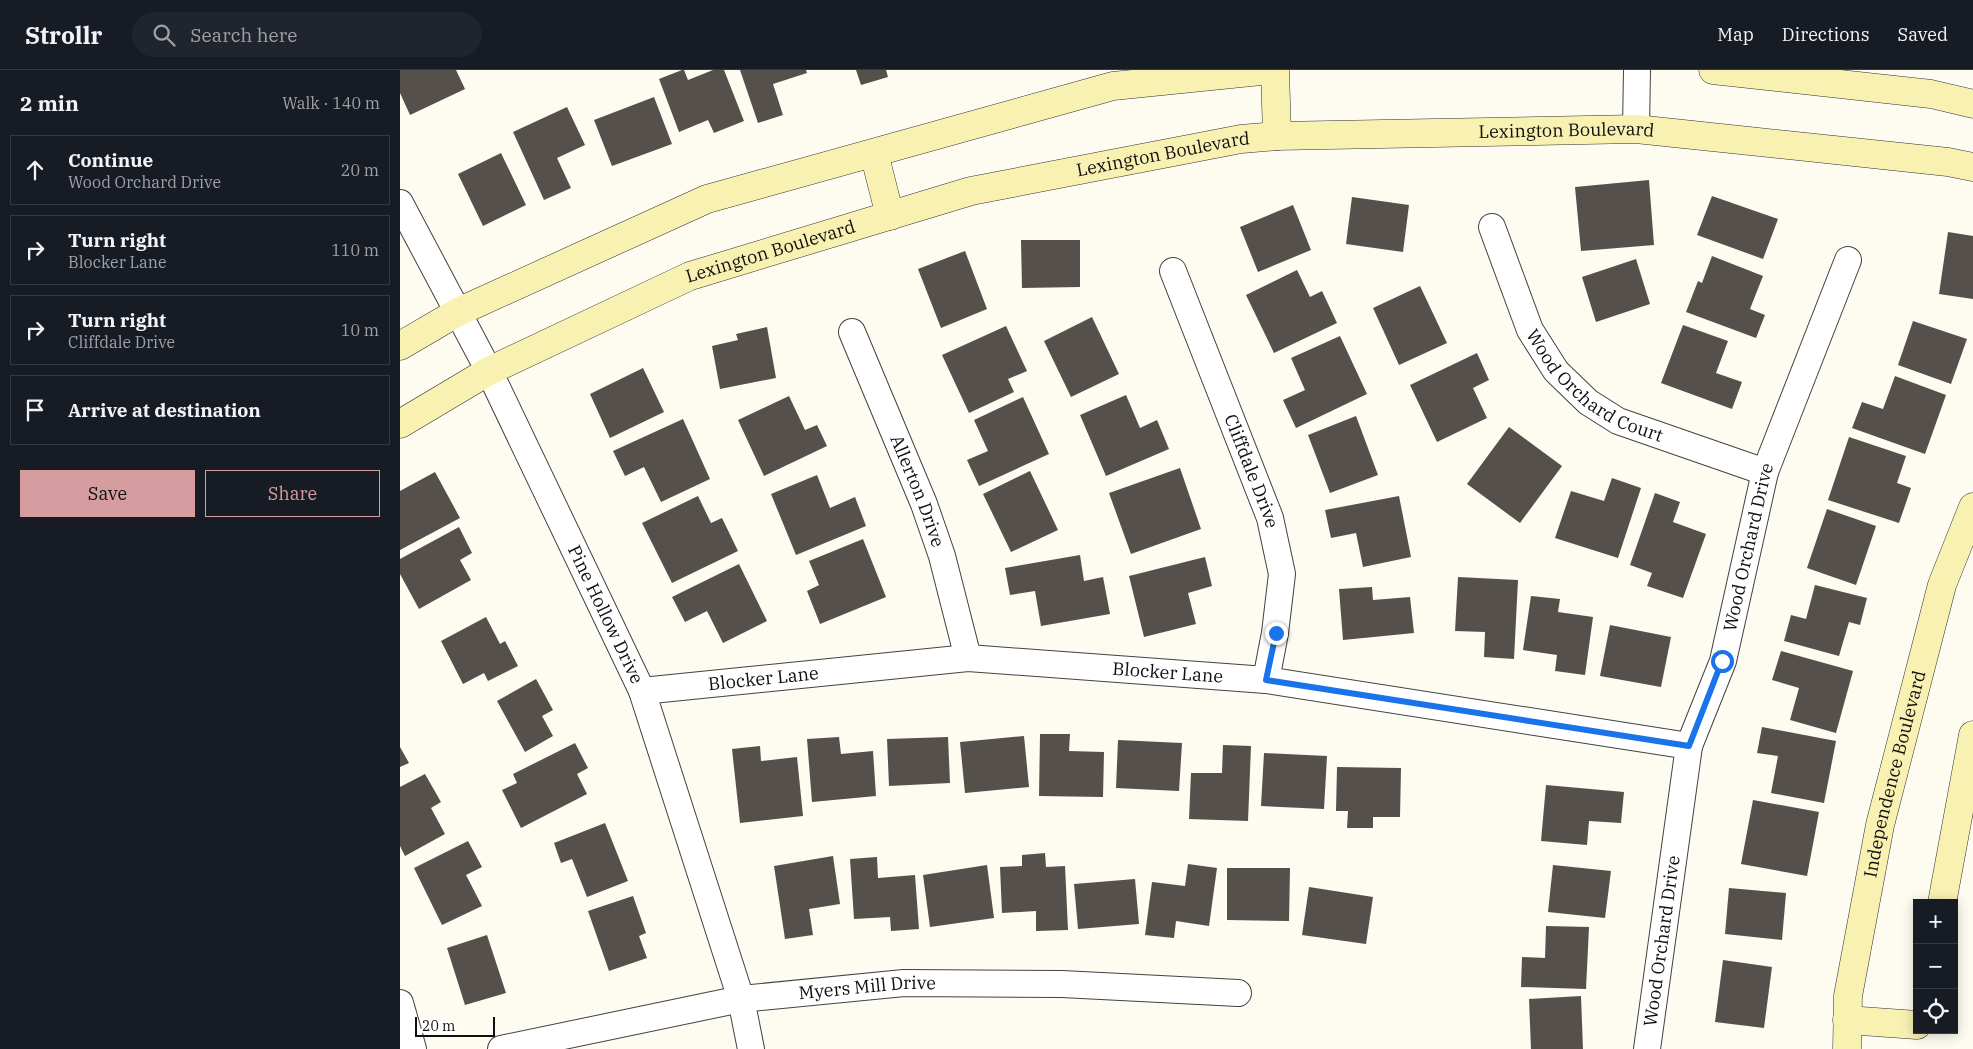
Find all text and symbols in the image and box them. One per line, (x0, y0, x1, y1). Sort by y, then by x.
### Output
search box (132, 12, 482, 57)
text: Strollr (25, 19, 102, 51)
icon: search (150, 21, 178, 49)
text: Search here (190, 23, 297, 47)
text: Map (1717, 23, 1754, 46)
text: Directions (1782, 23, 1870, 46)
text: Saved (1898, 23, 1948, 46)
text: 2 min (20, 89, 79, 117)
text: Walk · 140 m (282, 93, 380, 113)
street label: Lexington Boulevard (1478, 117, 1656, 143)
street label: Lexington Boulevard (1074, 126, 1251, 181)
text: Continue (68, 148, 153, 172)
icon: ahead (21, 156, 49, 184)
text: 20 m (341, 160, 379, 180)
text: Wood Orchard Drive (68, 172, 221, 192)
street label: Lexington Boulevard (683, 215, 858, 288)
text: Turn right (68, 228, 166, 252)
icon: right (21, 236, 49, 264)
text: 110 m (331, 240, 379, 260)
text: Blocker Lane (68, 252, 166, 272)
text: Turn right (68, 308, 166, 332)
icon: right (21, 316, 49, 344)
text: 10 m (341, 320, 379, 340)
street label: Wood Orchard Court (1521, 325, 1666, 447)
text: Cliffdale Drive (68, 332, 175, 352)
icon: arrive (21, 396, 49, 424)
text: Arrive at destination (68, 398, 261, 422)
street label: Cliffdale Drive (1219, 411, 1284, 530)
street label: Allerton Drive (885, 431, 950, 550)
street label: Wood Orchard Drive (1718, 459, 1779, 634)
button: Save (20, 470, 195, 517)
button: Share (205, 470, 380, 517)
street label: Pine Hollow Drive (563, 541, 649, 687)
route end (1265, 622, 1288, 645)
route start (1711, 650, 1734, 673)
street label: Blocker Lane (1112, 657, 1224, 688)
street label: Blocker Lane (707, 661, 820, 695)
street label: Independence Boulevard (1858, 668, 1930, 879)
street label: Wood Orchard Drive (1638, 854, 1685, 1028)
map controls (1913, 899, 1958, 1034)
button: + (1913, 899, 1958, 944)
button: − (1913, 944, 1958, 989)
street label: Myers Mill Drive (798, 971, 936, 1004)
button: locate (1913, 989, 1958, 1034)
scale bar (415, 1014, 495, 1037)
text: 20 m (422, 1017, 455, 1035)

